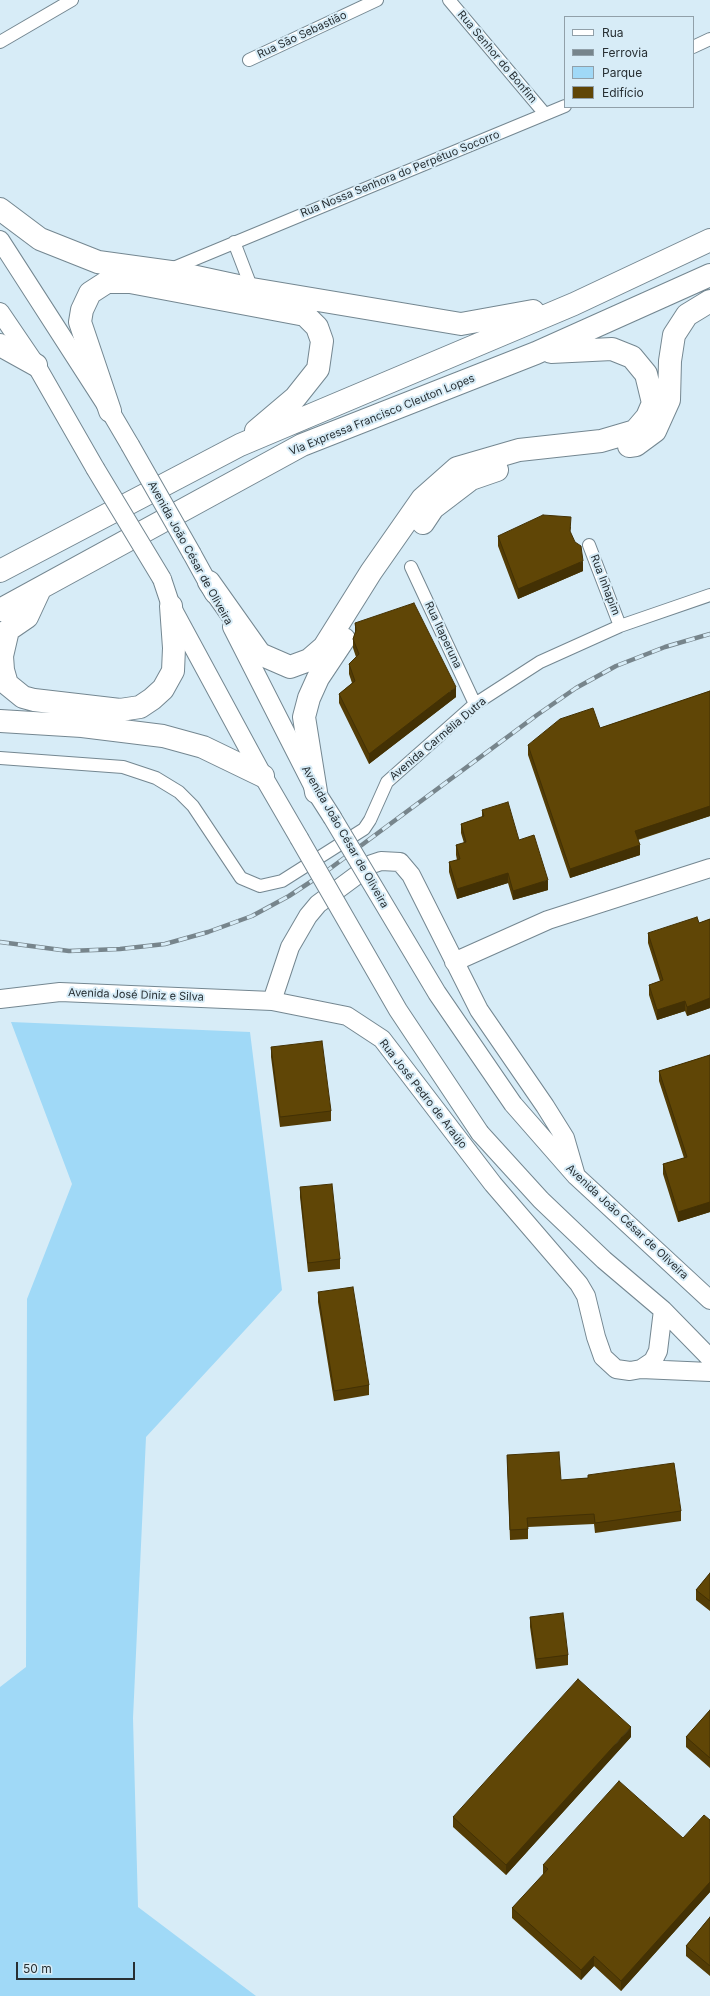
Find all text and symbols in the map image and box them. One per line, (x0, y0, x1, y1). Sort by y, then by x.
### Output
street label: Rua São Sebastião (255, 8, 349, 62)
street label: Rua Senhor do Bonfim (455, 8, 539, 106)
legend (564, 16, 694, 108)
text: Rua (602, 25, 624, 40)
text: Ferrovia (602, 45, 648, 60)
text: Parque (602, 65, 642, 80)
text: Edifício (602, 85, 644, 100)
street label: Rua Nossa Senhora do Perpétuo Socorro (299, 128, 501, 220)
street label: Via Expressa Francisco Cleuton Lopes (287, 372, 477, 458)
street label: Avenida João César de Oliveira (145, 479, 235, 627)
street label: Rua Inhapim (587, 553, 623, 617)
street label: Rua Itaperuna (422, 599, 464, 671)
street label: Avenida Carmélia Dutra (387, 695, 489, 783)
street label: Avenida João César de Oliveira (299, 763, 391, 911)
street label: Avenida José Diniz e Silva (68, 986, 204, 1004)
street label: Rua José Pedro de Araújo (376, 1037, 470, 1151)
street label: Avenida João César de Oliveira (563, 1162, 691, 1282)
scale bar (18, 1954, 137, 1980)
text: 50 m (23, 1961, 52, 1976)

